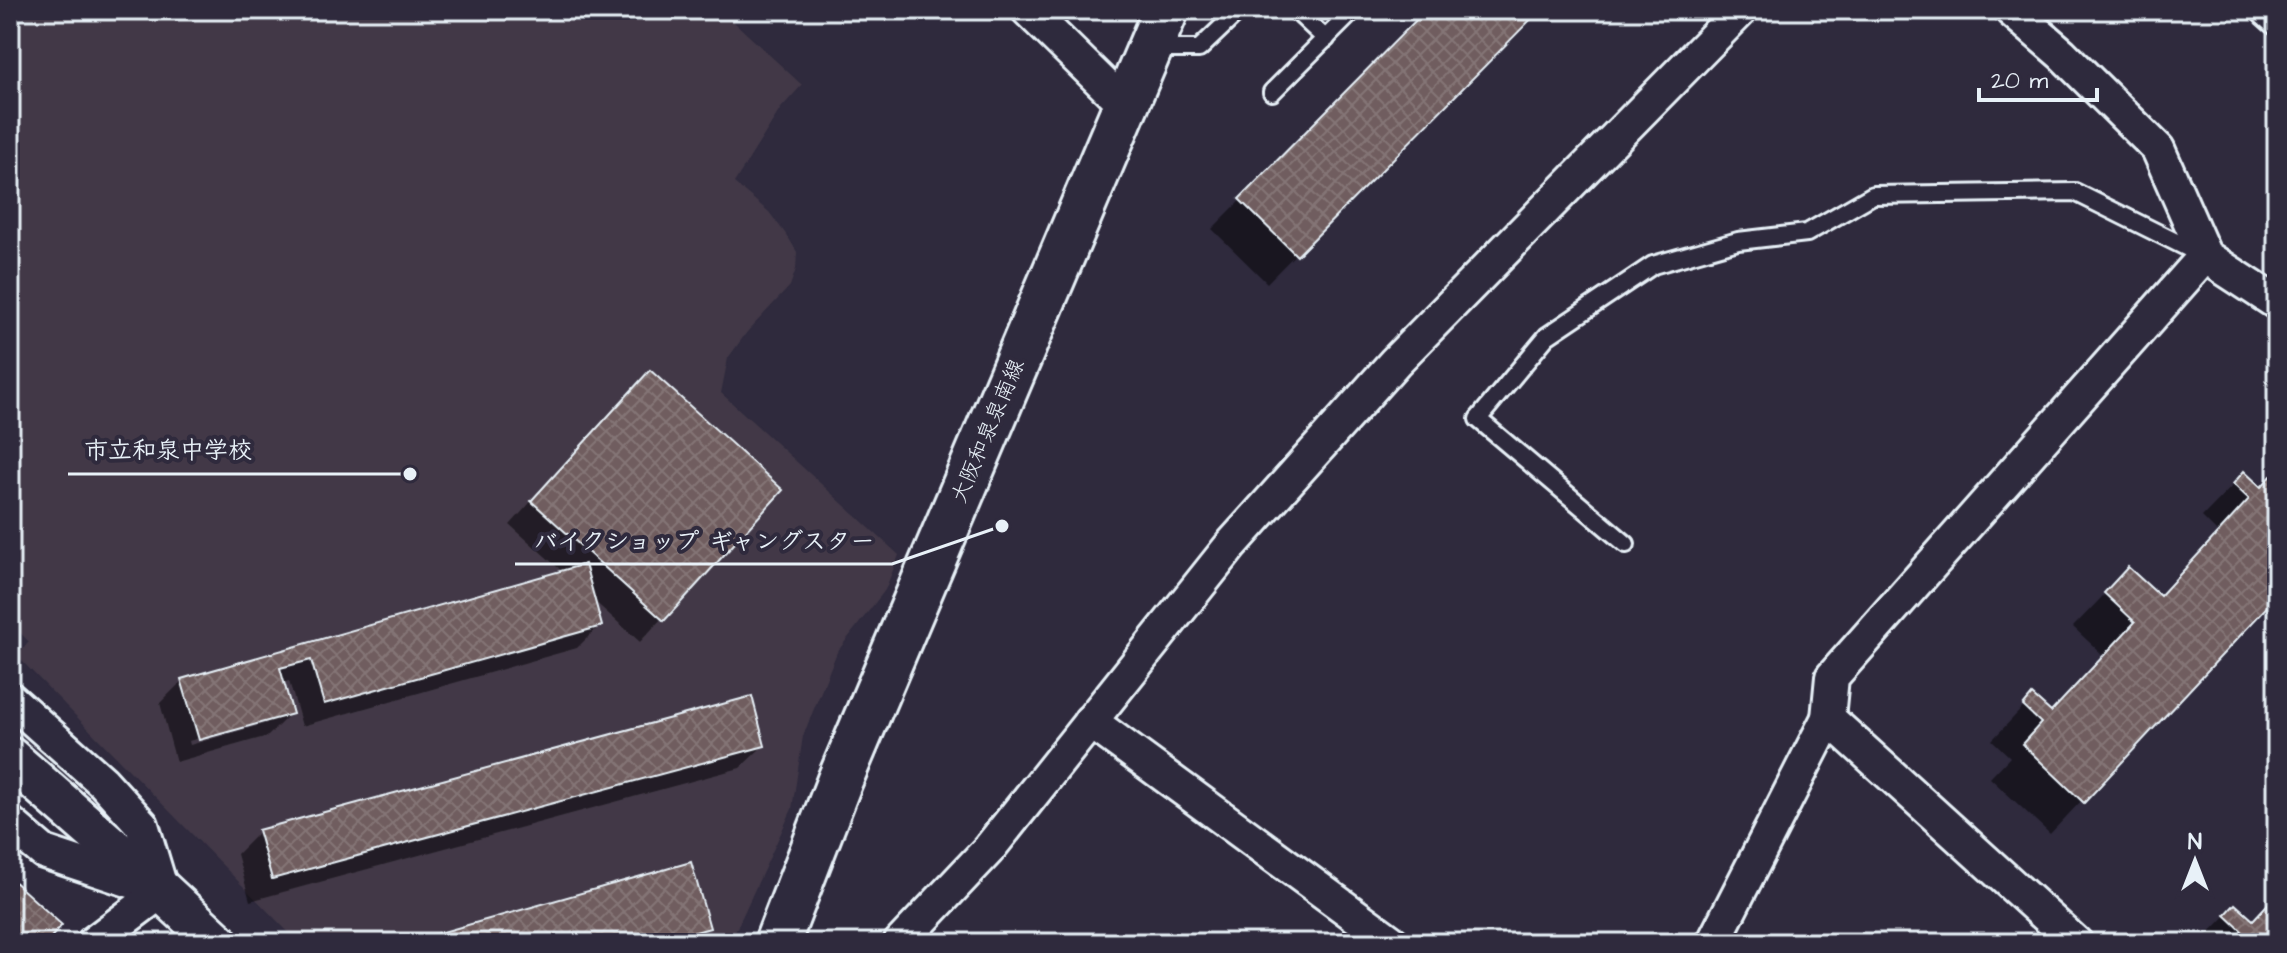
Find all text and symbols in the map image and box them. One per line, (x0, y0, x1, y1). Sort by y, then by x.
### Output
scale bar (1979, 52, 2097, 102)
text: 20 m (1991, 64, 2048, 98)
street label: 大阪和泉泉南線 (944, 354, 1032, 508)
callout: 市立和泉中学校 (68, 426, 268, 474)
text: 市立和泉中学校 (84, 434, 252, 468)
callout: バイクショップ ギャングスター (515, 516, 892, 564)
text: バイクショップ ギャングスター (534, 525, 874, 559)
north arrow (2155, 821, 2235, 901)
text: N (2188, 827, 2202, 858)

